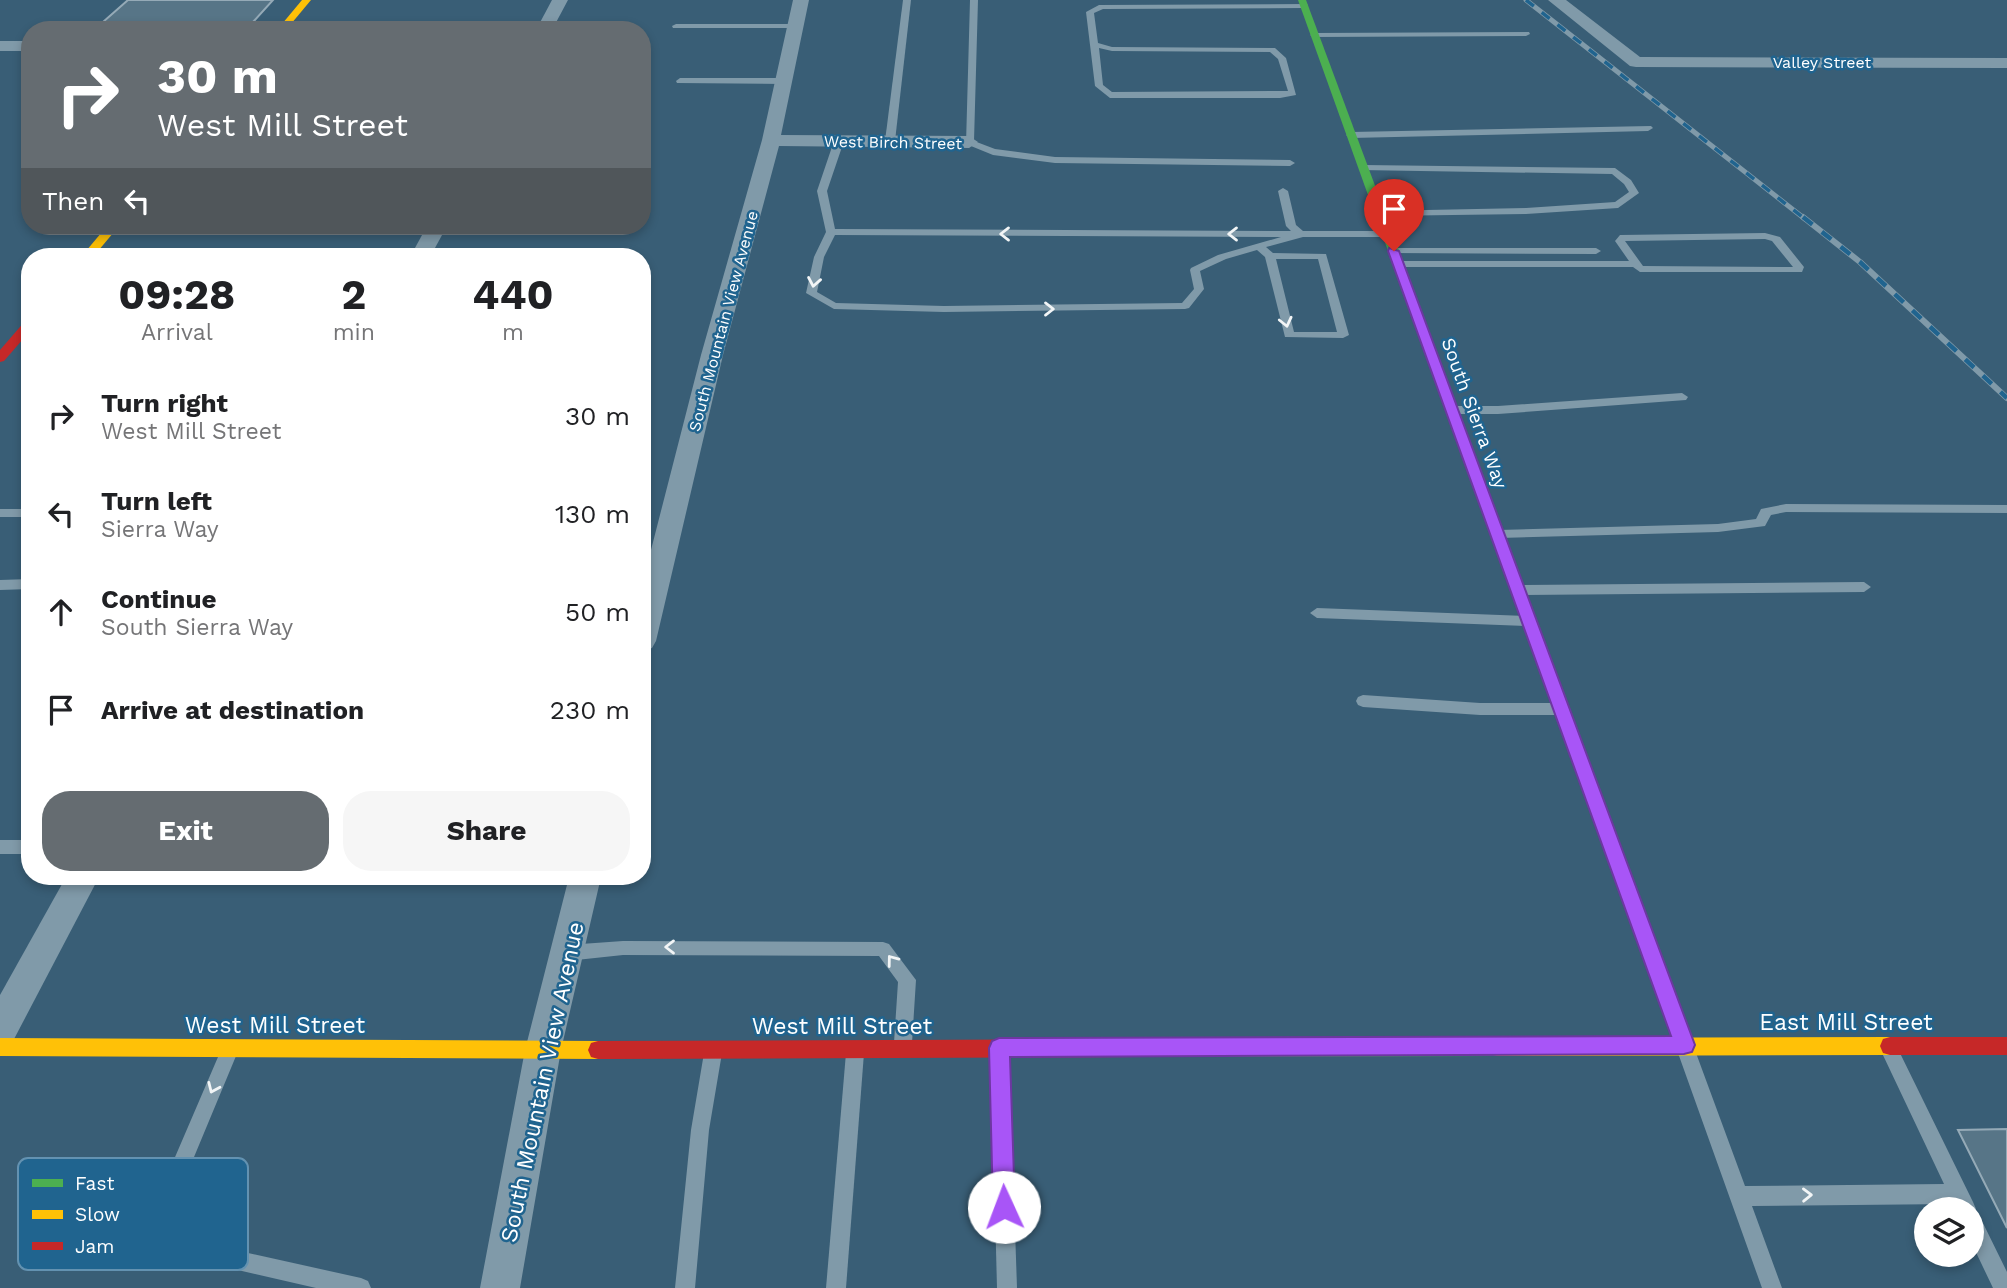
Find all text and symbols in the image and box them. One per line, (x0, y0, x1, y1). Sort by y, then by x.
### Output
text: 30 m (157, 47, 278, 105)
icon: right (42, 49, 133, 140)
street label: Valley Street (1773, 53, 1872, 72)
text: West Mill Street (157, 106, 408, 144)
street label: West Birch Street (824, 132, 962, 153)
pin (1364, 179, 1424, 251)
icon: left (118, 182, 156, 220)
text: Then (42, 186, 104, 216)
icon: arrive (1375, 190, 1413, 228)
street label: South Mountain View Avenue (685, 209, 762, 433)
one-way arrow (999, 226, 1010, 241)
one-way arrow (1227, 226, 1237, 242)
text: 09:28 (118, 270, 235, 319)
text: 2 (341, 270, 366, 319)
text: 440 (472, 270, 554, 319)
one-way arrow (807, 276, 822, 288)
one-way arrow (1044, 301, 1055, 317)
one-way arrow (1277, 316, 1292, 328)
text: Arrival (141, 319, 213, 346)
text: min (333, 319, 375, 346)
text: m (502, 319, 524, 346)
street label: South Sierra Way (1437, 335, 1513, 492)
text: Turn right (101, 388, 228, 418)
icon: right (42, 397, 80, 435)
text: 30 m (565, 401, 630, 431)
text: West Mill Street (101, 418, 281, 445)
text: Turn left (101, 486, 212, 516)
icon: left (42, 495, 80, 533)
text: 130 m (555, 499, 630, 529)
text: Sierra Way (101, 516, 219, 543)
text: Continue (101, 584, 217, 614)
icon: ahead (42, 593, 80, 631)
text: 50 m (565, 597, 630, 627)
text: South Sierra Way (101, 614, 293, 641)
icon: arrive (42, 691, 80, 729)
text: Arrive at destination (101, 695, 364, 725)
text: 230 m (550, 695, 630, 725)
button: Exit (42, 791, 329, 871)
button: Share (343, 791, 630, 871)
street label: South Mountain View Avenue (495, 919, 590, 1245)
one-way arrow (664, 939, 675, 955)
one-way arrow (888, 956, 900, 968)
street label: East Mill Street (1759, 1009, 1933, 1036)
street label: West Mill Street (185, 1012, 366, 1039)
street label: West Mill Street (752, 1013, 933, 1040)
one-way arrow (207, 1081, 221, 1093)
legend (18, 1158, 248, 1270)
position arrow (967, 1170, 1041, 1244)
text: Fast (75, 1172, 114, 1195)
one-way arrow (1802, 1188, 1813, 1203)
map controls (1914, 1197, 1984, 1267)
button: layers (1914, 1197, 1984, 1267)
text: Slow (75, 1203, 120, 1226)
text: Jam (75, 1235, 114, 1258)

